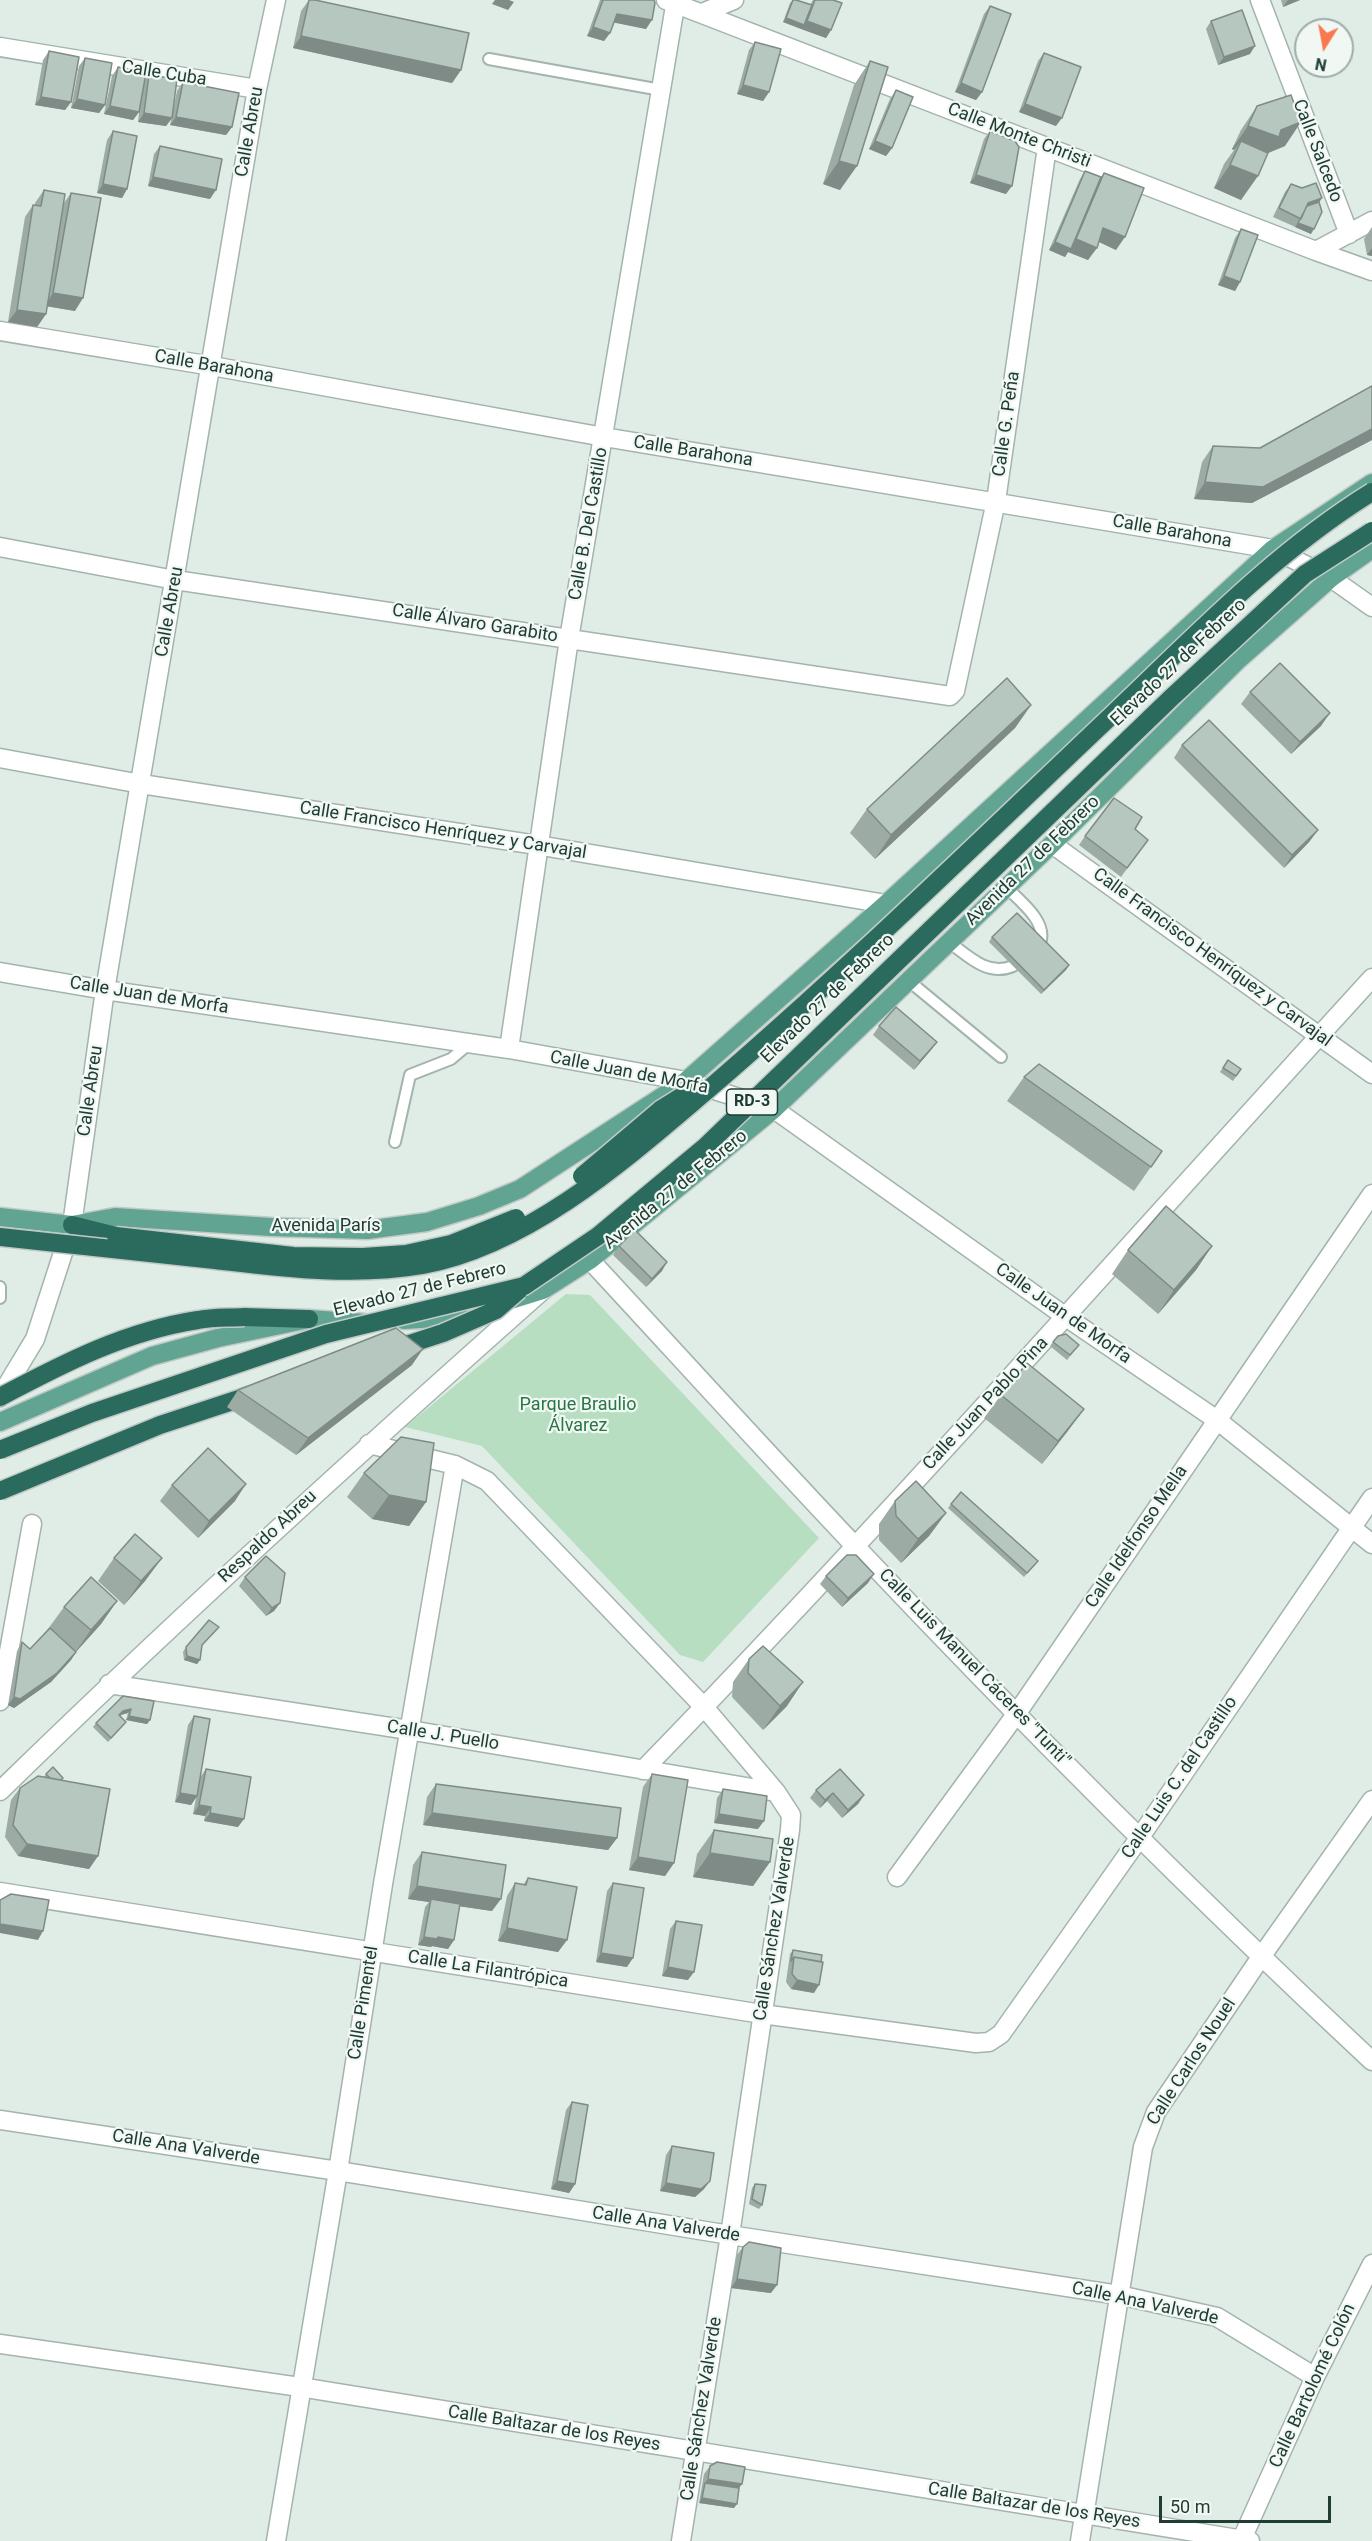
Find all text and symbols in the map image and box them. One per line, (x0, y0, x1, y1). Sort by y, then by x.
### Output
north arrow (1294, 18, 1354, 78)
text: N (1314, 54, 1328, 75)
street label: Calle Cuba (120, 57, 208, 91)
street label: Calle Abreu (231, 85, 269, 179)
street label: Calle Salcedo (1287, 96, 1347, 206)
street label: Calle Monte Christi (944, 99, 1094, 173)
street label: Calle Barahona (153, 346, 275, 388)
street label: Calle G. Peña (989, 370, 1025, 478)
street label: Calle Barahona (632, 432, 754, 472)
street label: Calle B. Del Castillo (565, 446, 613, 602)
street label: Calle Barahona (1111, 511, 1233, 553)
street label: Calle Abreu (151, 565, 189, 659)
street label: Elevado 27 de Febrero (1107, 595, 1251, 731)
street label: Calle Álvaro Garabito (391, 600, 559, 648)
street label: Avenida 27 de Febrero (961, 791, 1105, 931)
street label: Calle Francisco Henríquez y Carvajal (298, 798, 588, 864)
street label: Calle Francisco Henríquez y Carvajal (1088, 864, 1336, 1052)
street label: Elevado 27 de Febrero (757, 930, 899, 1068)
street label: Calle Juan de Morfa (68, 973, 230, 1019)
street label: Calle Abreu (74, 1044, 108, 1138)
street label: Calle Juan de Morfa (548, 1047, 710, 1099)
road number: RD-3 (726, 1089, 777, 1115)
street label: Avenida 27 de Febrero (600, 1126, 752, 1254)
street label: Avenida París (271, 1215, 381, 1237)
street label: Elevado 27 de Febrero (331, 1258, 509, 1322)
street label: Calle Juan de Morfa (991, 1259, 1135, 1369)
street label: Calle Juan Pablo Pina (919, 1333, 1053, 1475)
park label: Parque Braulio Álvarez (520, 1394, 636, 1436)
street label: Calle Idelfonso Mella (1081, 1462, 1193, 1612)
street label: Respaldo Abreu (214, 1486, 322, 1588)
street label: Calle Luis Manuel Cáceres "Tunti" (874, 1565, 1074, 1771)
street label: Calle Luis C. del Castillo (1118, 1693, 1242, 1863)
street label: Calle J. Puello (385, 1716, 501, 1756)
street label: Calle Sánchez Valverde (750, 1835, 800, 2023)
street label: Calle Pimentel (344, 1944, 384, 2062)
street label: Calle La Filantrópica (406, 1947, 570, 1993)
street label: Calle Carlos Nouel (1143, 1994, 1241, 2130)
street label: Calle Ana Valverde (111, 2126, 261, 2170)
street label: Calle Ana Valverde (591, 2203, 741, 2247)
street label: Calle Ana Valverde (1070, 2278, 1220, 2330)
street label: Calle Bartolomé Colón (1265, 2300, 1361, 2472)
street label: Calle Sánchez Valverde (677, 2315, 727, 2503)
street label: Calle Baltazar de los Reyes (446, 2402, 662, 2456)
street label: Calle Baltazar de los Reyes (926, 2479, 1142, 2533)
scale bar (1162, 2484, 1334, 2522)
text: 50 m (1170, 2496, 1210, 2517)

